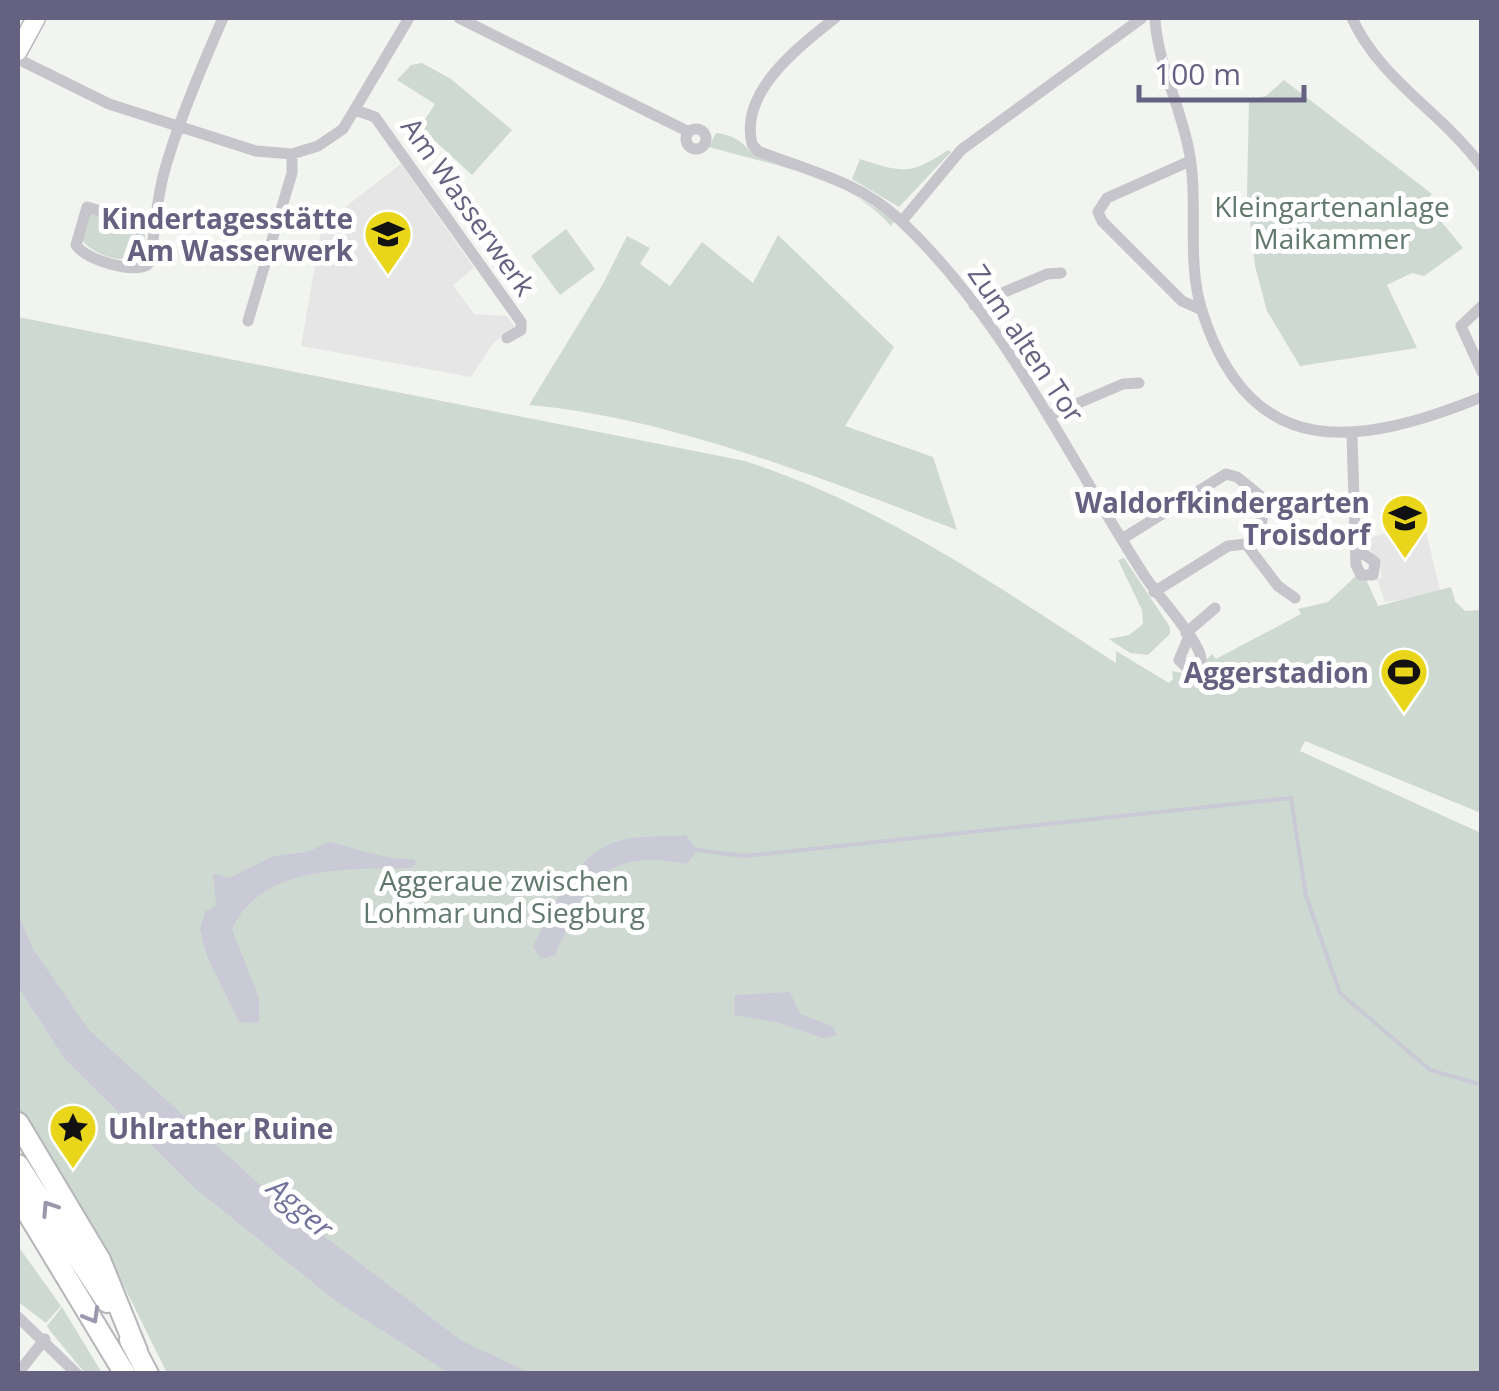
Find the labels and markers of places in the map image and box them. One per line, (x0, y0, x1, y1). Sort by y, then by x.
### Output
place label: Kindertagesstätte Am Wasserwerk (101, 199, 354, 269)
school or university icon: Kindertagesstätte Am Wasserwerk (362, 208, 414, 276)
place label: Waldorfkindergarten Troisdorf (1075, 483, 1372, 553)
school or university icon: Waldorfkindergarten Troisdorf (1379, 492, 1431, 560)
sports icon: Aggerstadion (1378, 646, 1430, 714)
place label: Aggerstadion (1184, 653, 1369, 691)
place icon: Uhlrather Ruine (47, 1102, 99, 1170)
place label: Uhlrather Ruine (108, 1109, 333, 1147)

